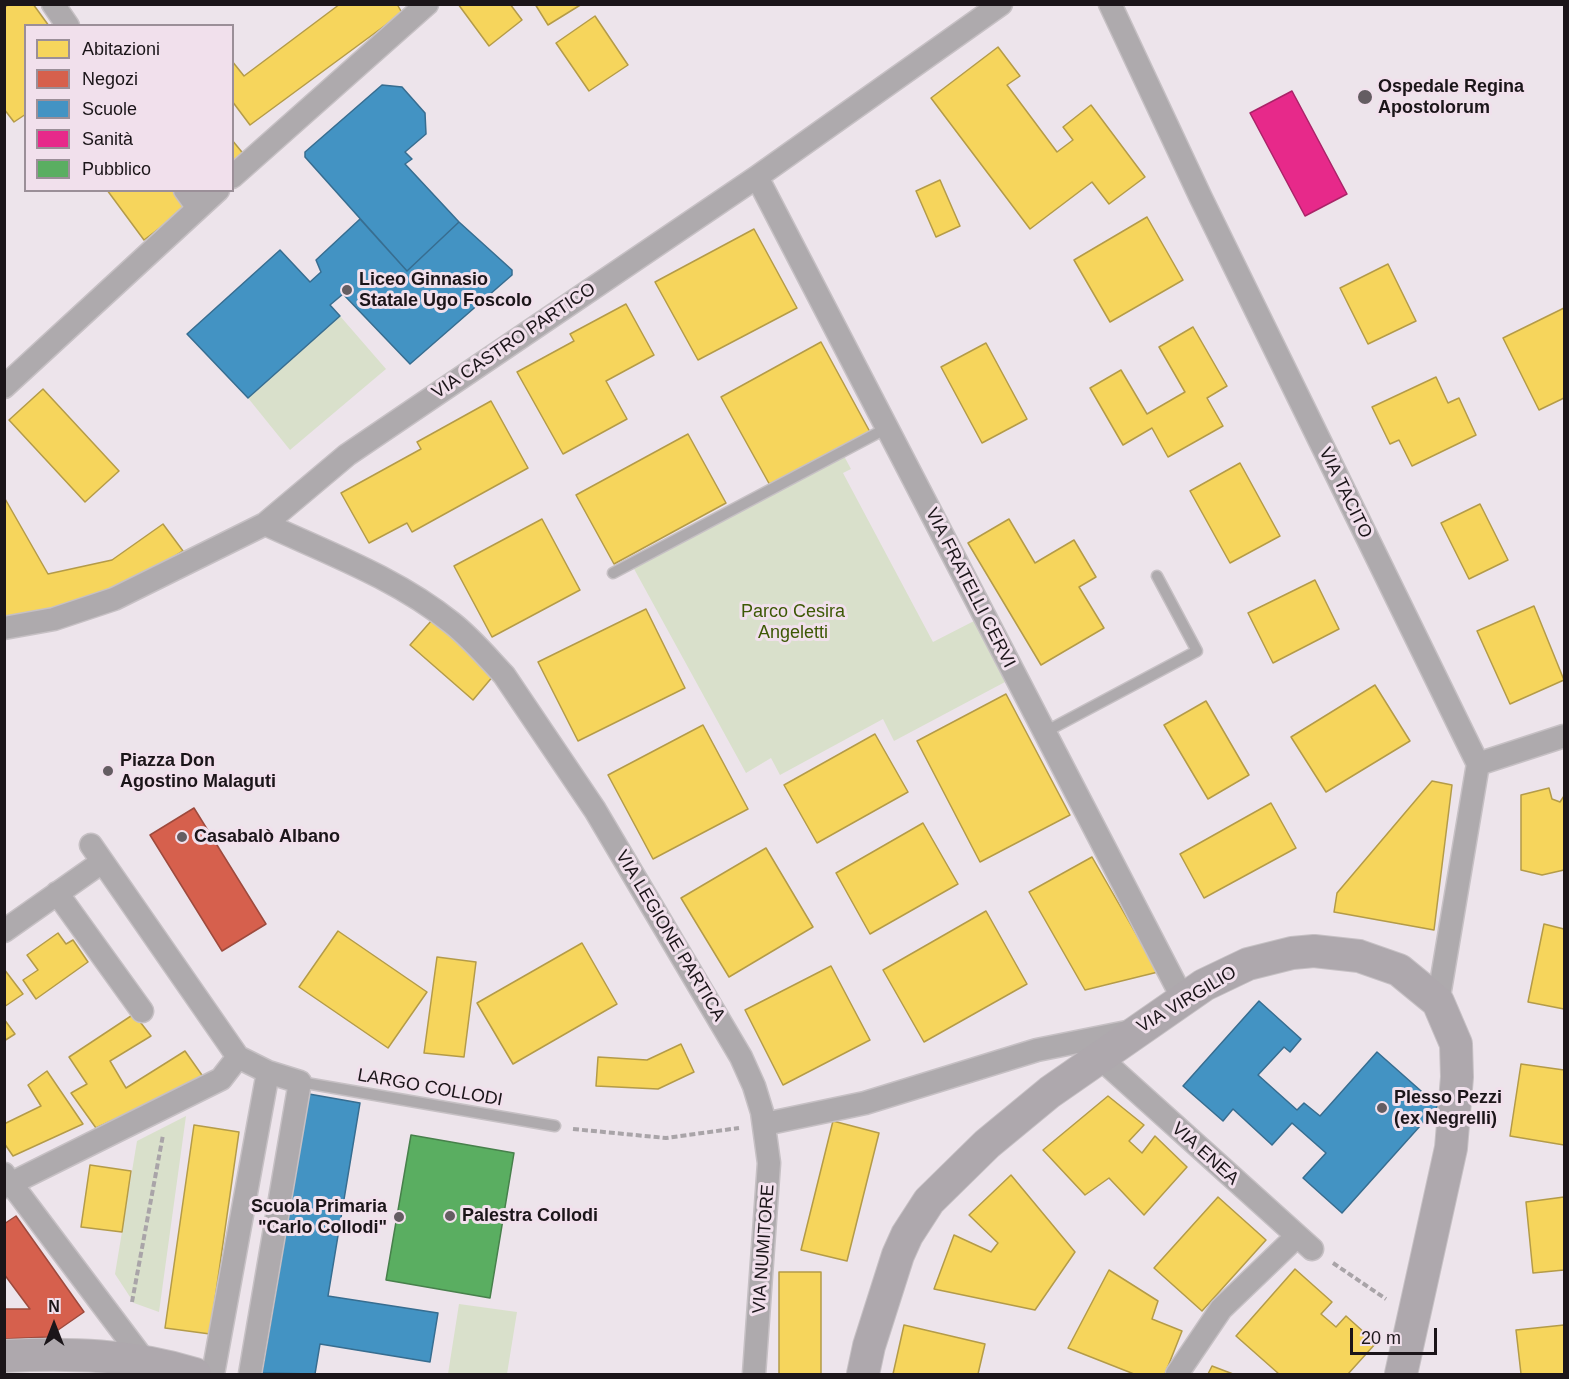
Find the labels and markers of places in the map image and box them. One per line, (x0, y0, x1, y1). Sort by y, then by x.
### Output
place label: Ospedale Regina Apostolorum (1378, 76, 1524, 118)
marker: Ospedale Regina Apostolorum (1356, 88, 1374, 106)
place label: Liceo Ginnasio Statale Ugo Foscolo (359, 269, 532, 312)
marker: Liceo Ginnasio Statale Ugo Foscolo (340, 283, 354, 297)
place label: Piazza Don Agostino Malaguti (120, 750, 276, 792)
marker: Piazza Don Agostino Malaguti (101, 764, 115, 778)
place label: Casabalò Albano (194, 826, 340, 848)
marker: Casabalò Albano (175, 830, 189, 844)
place label: Plesso Pezzi (ex Negrelli) (1394, 1087, 1502, 1130)
marker: Plesso Pezzi (ex Negrelli) (1375, 1101, 1389, 1115)
place label: Scuola Primaria "Carlo Collodi" (251, 1196, 387, 1238)
place label: Palestra Collodi (462, 1205, 598, 1227)
marker: Palestra Collodi (443, 1209, 457, 1223)
marker: Scuola Primaria "Carlo Collodi" (392, 1210, 406, 1224)

